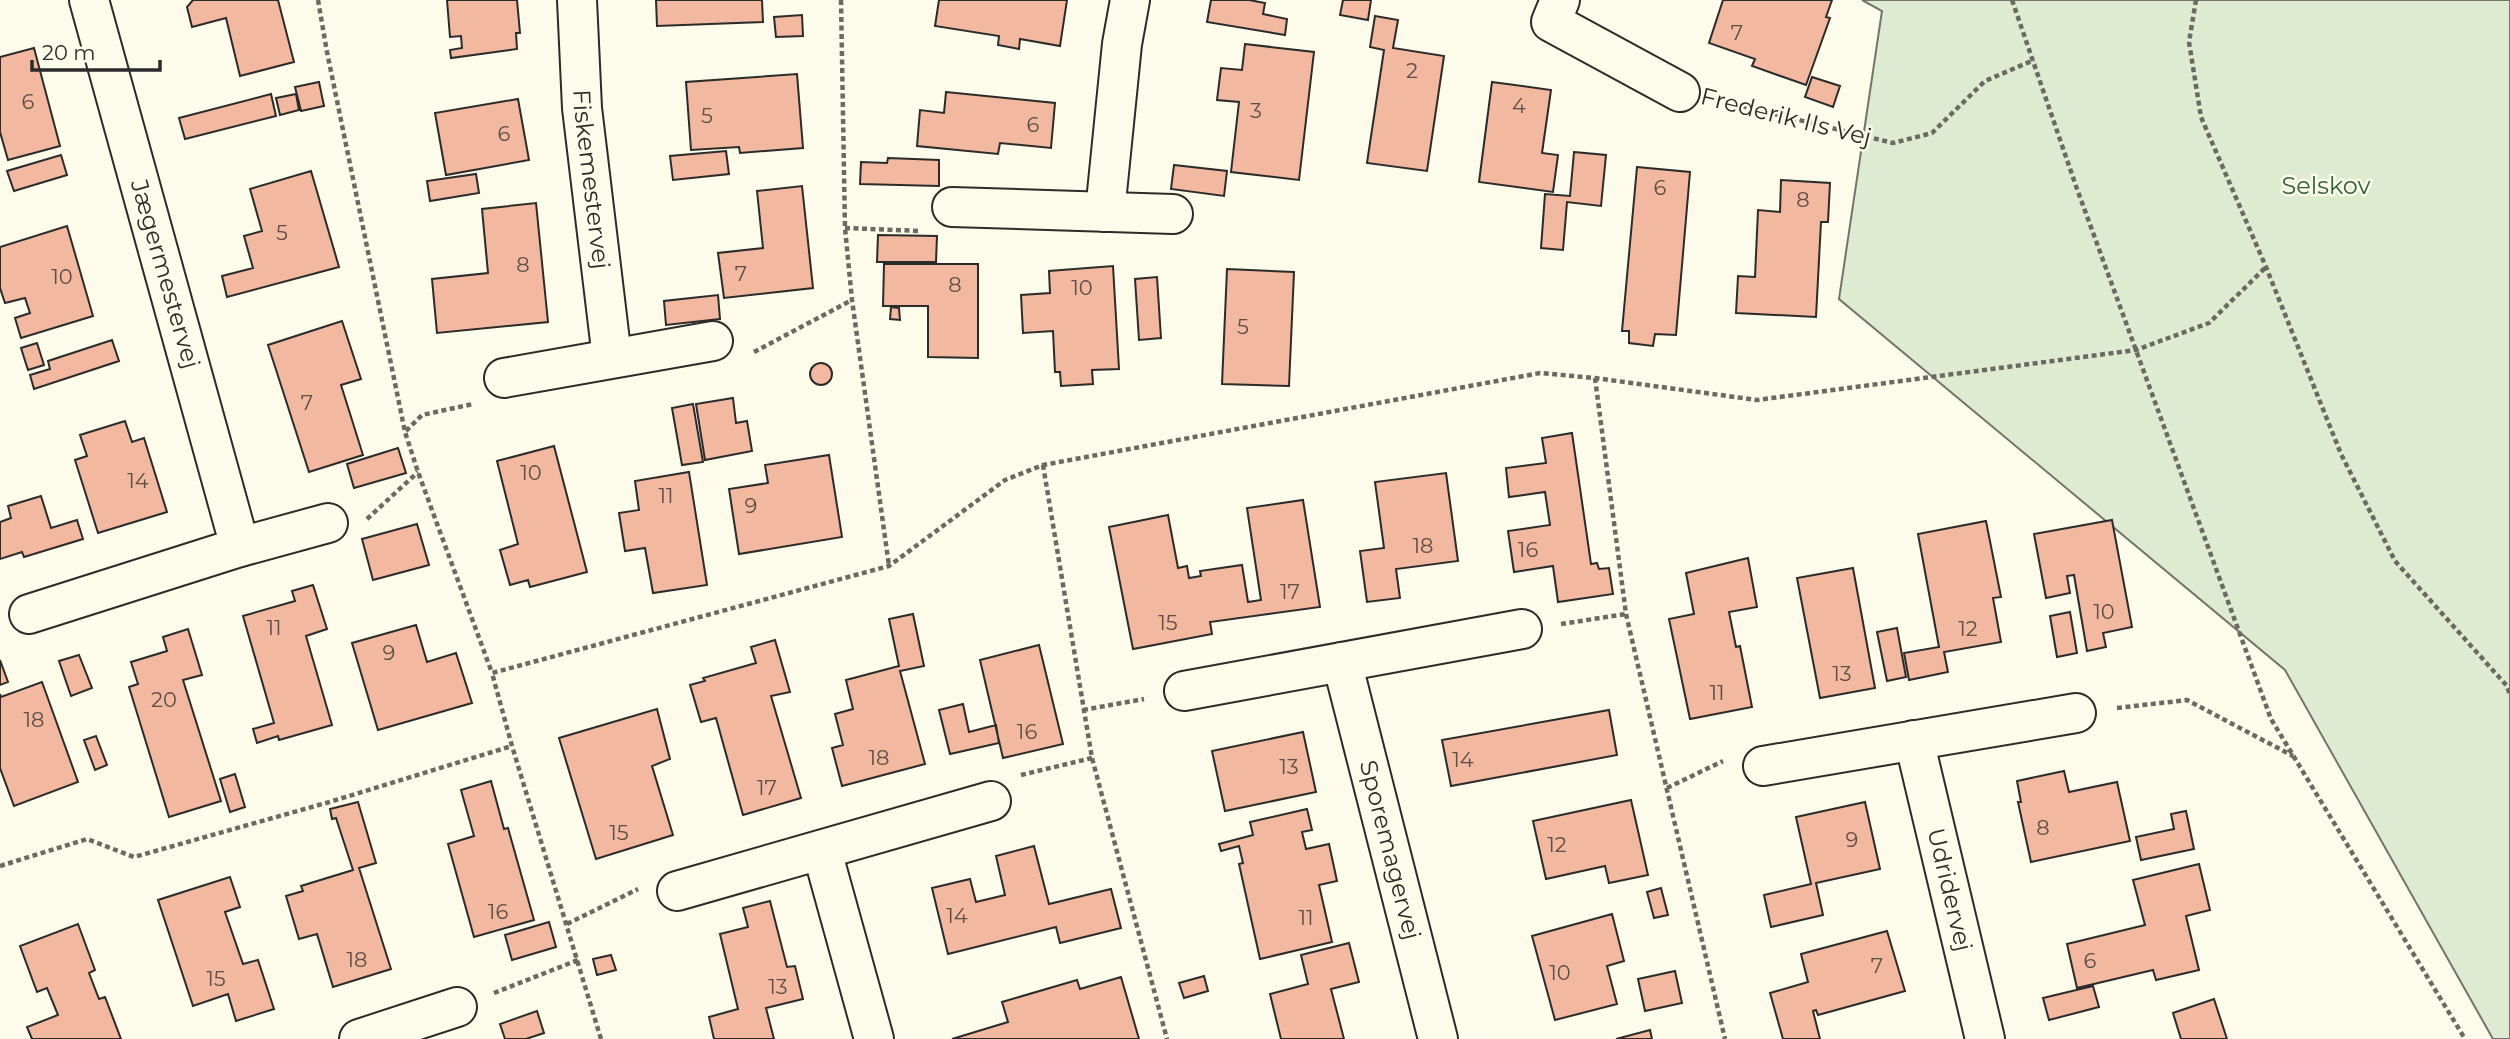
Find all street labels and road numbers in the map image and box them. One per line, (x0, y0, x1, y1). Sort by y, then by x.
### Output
street label: Frederik IIs Vej (1698, 81, 1874, 152)
street label: Fiskemestervej (567, 89, 616, 271)
street label: Jægermestervej (124, 175, 206, 372)
street label: Sporemagervej (1354, 757, 1427, 943)
street label: Udridervej (1921, 825, 1979, 954)

